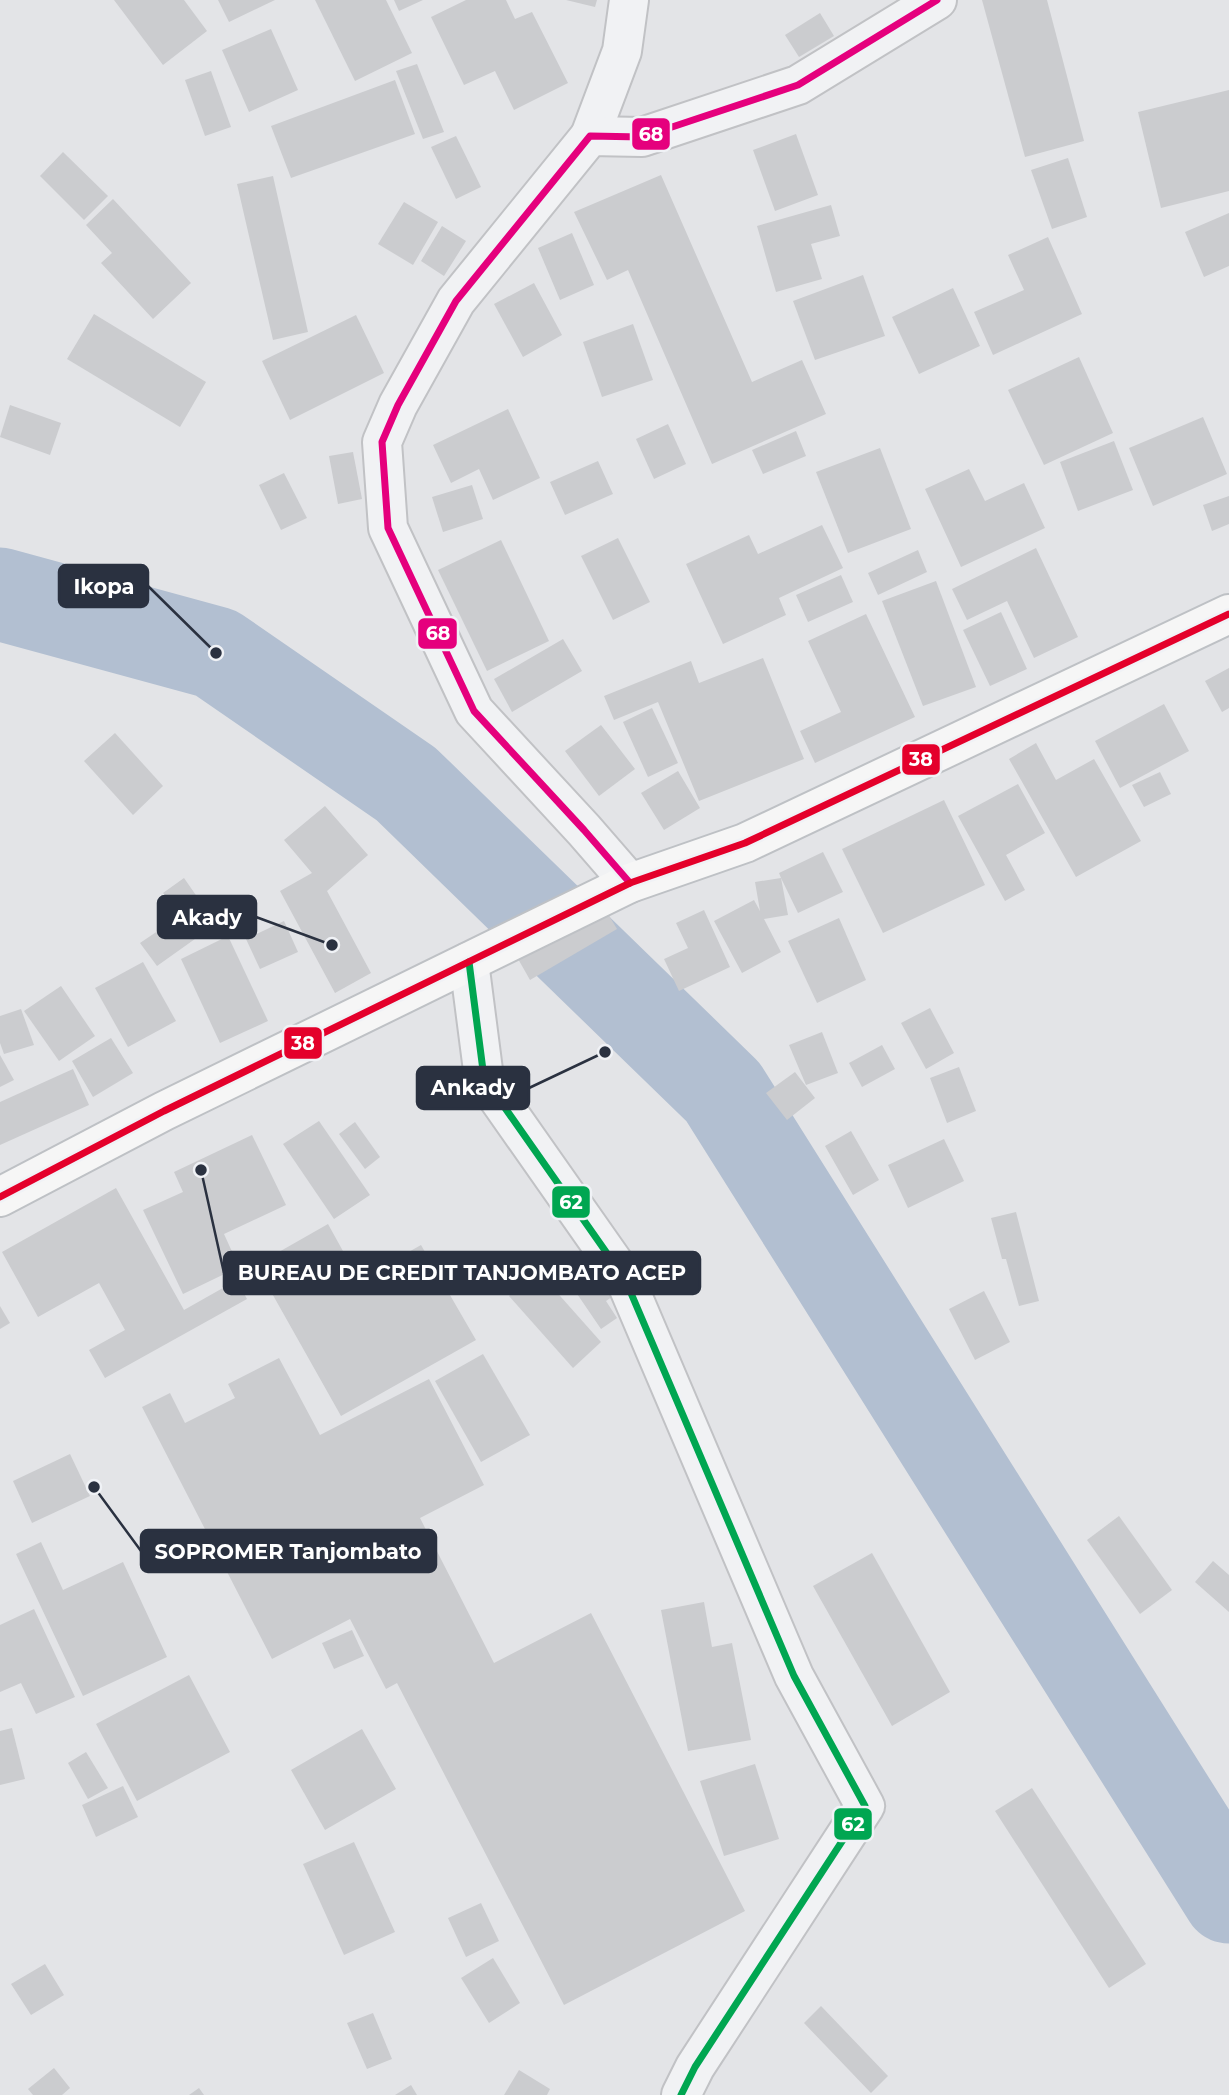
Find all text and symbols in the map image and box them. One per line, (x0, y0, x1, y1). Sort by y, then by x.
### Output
line badge: 68 (631, 117, 671, 151)
text: 68 (639, 123, 663, 146)
callout: Ikopa (59, 565, 148, 607)
text: Ikopa (73, 574, 135, 599)
line badge: 68 (417, 617, 458, 650)
text: 68 (426, 622, 450, 645)
line badge: 38 (901, 743, 941, 776)
text: 38 (908, 748, 933, 771)
callout: Akady (158, 896, 256, 938)
text: Akady (171, 905, 242, 930)
line badge: 38 (283, 1026, 323, 1060)
text: 38 (290, 1032, 315, 1055)
callout: Ankady (417, 1067, 529, 1109)
text: Ankady (430, 1075, 516, 1100)
line badge: 62 (551, 1185, 591, 1219)
text: 62 (559, 1191, 583, 1214)
callout: BUREAU DE CREDIT TANJOMBATO ACEP (224, 1252, 700, 1294)
text: BUREAU DE CREDIT TANJOMBATO ACEP (238, 1260, 686, 1285)
callout: SOPROMER Tanjombato (141, 1530, 436, 1572)
text: SOPROMER Tanjombato (155, 1539, 422, 1564)
line badge: 62 (833, 1807, 873, 1841)
text: 62 (841, 1813, 865, 1836)

